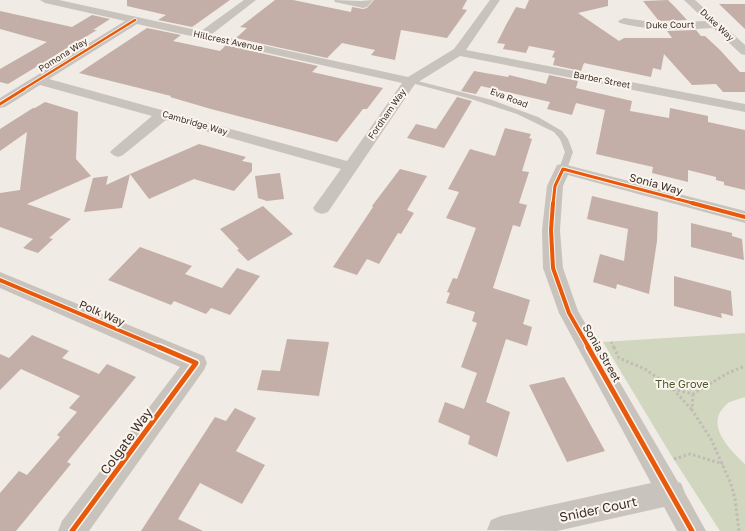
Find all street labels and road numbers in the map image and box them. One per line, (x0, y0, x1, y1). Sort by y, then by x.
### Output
street label: Duke Way (698, 6, 737, 43)
street label: Duke Court (646, 19, 695, 30)
street label: Hillcrest Avenue (192, 28, 264, 53)
street label: Pomona Way (36, 35, 89, 74)
street label: Barber Street (573, 69, 632, 90)
street label: Eva Road (489, 85, 530, 110)
street label: Fordham Way (365, 87, 408, 141)
street label: Cambridge Way (161, 108, 229, 137)
street label: Sonia Way (628, 170, 684, 197)
street label: Polk Way (77, 297, 127, 328)
street label: Sonia Street (581, 321, 624, 384)
street label: Colgate Way (97, 404, 156, 477)
street label: Snider Court (558, 493, 638, 525)

